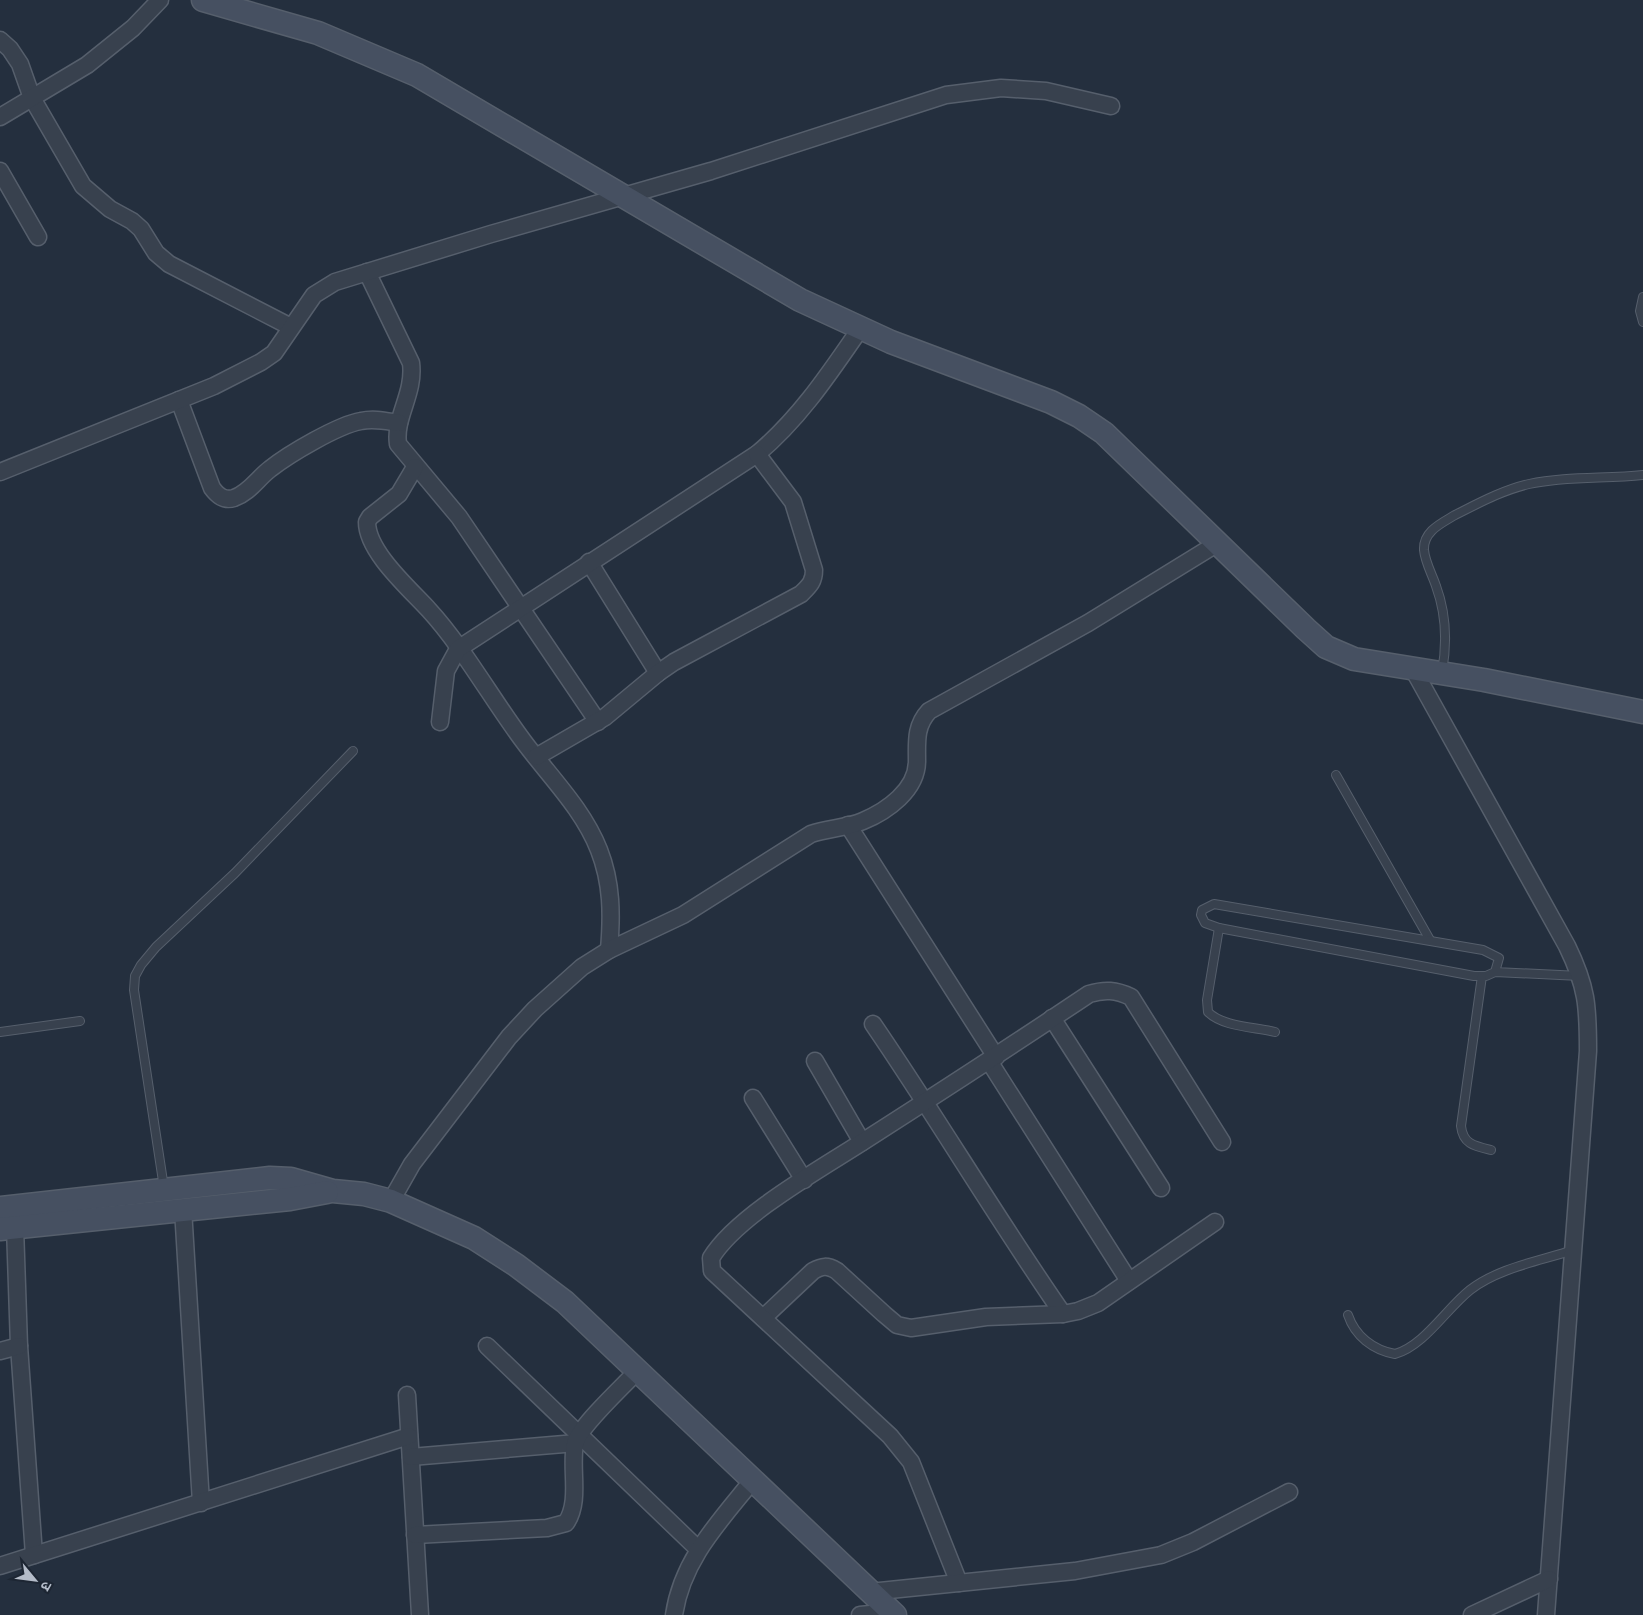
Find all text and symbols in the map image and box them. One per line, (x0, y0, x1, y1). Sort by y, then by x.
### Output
north arrow (10, 1555, 60, 1605)
text: उ (37, 1579, 55, 1594)

